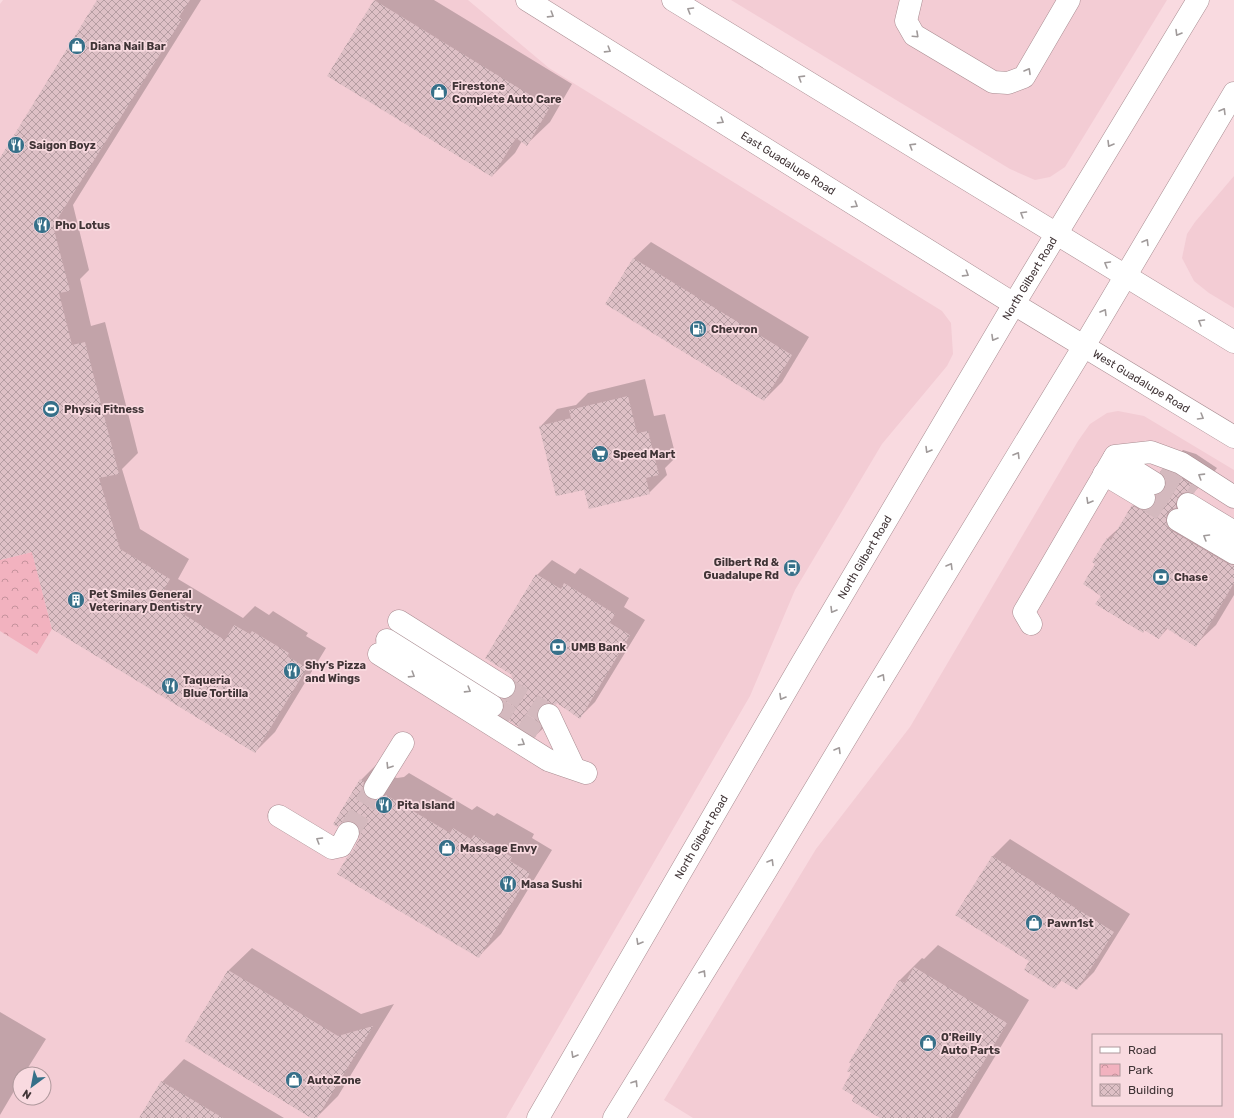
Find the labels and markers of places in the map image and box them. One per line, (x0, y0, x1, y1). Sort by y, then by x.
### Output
shop icon: Diana Nail Bar (67, 36, 87, 56)
place label: Diana Nail Bar (90, 40, 166, 53)
place label: Firestone Complete Auto Care (452, 80, 562, 106)
shop icon: Firestone Complete Auto Care (429, 82, 449, 102)
restaurant icon: Saigon Boyz (6, 135, 26, 155)
place label: Saigon Boyz (29, 139, 96, 152)
restaurant icon: Pho Lotus (32, 215, 52, 235)
place label: Pho Lotus (55, 219, 110, 232)
fuel station icon: Chevron (688, 319, 708, 339)
place label: Chevron (711, 323, 757, 336)
sports icon: Physiq Fitness (41, 399, 61, 419)
place label: Physiq Fitness (64, 403, 144, 416)
supermarket icon: Speed Mart (590, 444, 610, 464)
place label: Speed Mart (613, 448, 675, 461)
place label: Gilbert Rd & Guadalupe Rd (704, 556, 779, 582)
bus stop icon: Gilbert Rd & Guadalupe Rd (782, 558, 802, 578)
bank icon: Chase (1151, 567, 1171, 587)
place label: Chase (1174, 571, 1208, 584)
place label: Pet Smiles General Veterinary Dentistry (89, 588, 202, 614)
building icon: Pet Smiles General Veterinary Dentistry (66, 590, 86, 610)
bank icon: UMB Bank (548, 637, 568, 657)
place label: UMB Bank (571, 641, 626, 654)
place label: Shy’s Pizza and Wings (305, 659, 366, 685)
restaurant icon: Shy’s Pizza and Wings (282, 661, 302, 681)
place label: Taqueria Blue Tortilla (183, 674, 248, 700)
restaurant icon: Taqueria Blue Tortilla (160, 676, 180, 696)
restaurant icon: Pita Island (374, 795, 394, 815)
place label: Pita Island (397, 799, 455, 812)
shop icon: Massage Envy (437, 838, 457, 858)
place label: Massage Envy (460, 842, 538, 855)
restaurant icon: Masa Sushi (498, 874, 518, 894)
place label: Masa Sushi (521, 878, 582, 891)
shop icon: Pawn1st (1024, 913, 1044, 933)
place label: Pawn1st (1047, 917, 1094, 930)
place label: O'Reilly Auto Parts (941, 1031, 1000, 1057)
shop icon: O'Reilly Auto Parts (918, 1033, 938, 1053)
shop icon: AutoZone (284, 1070, 304, 1090)
place label: AutoZone (307, 1074, 361, 1087)

